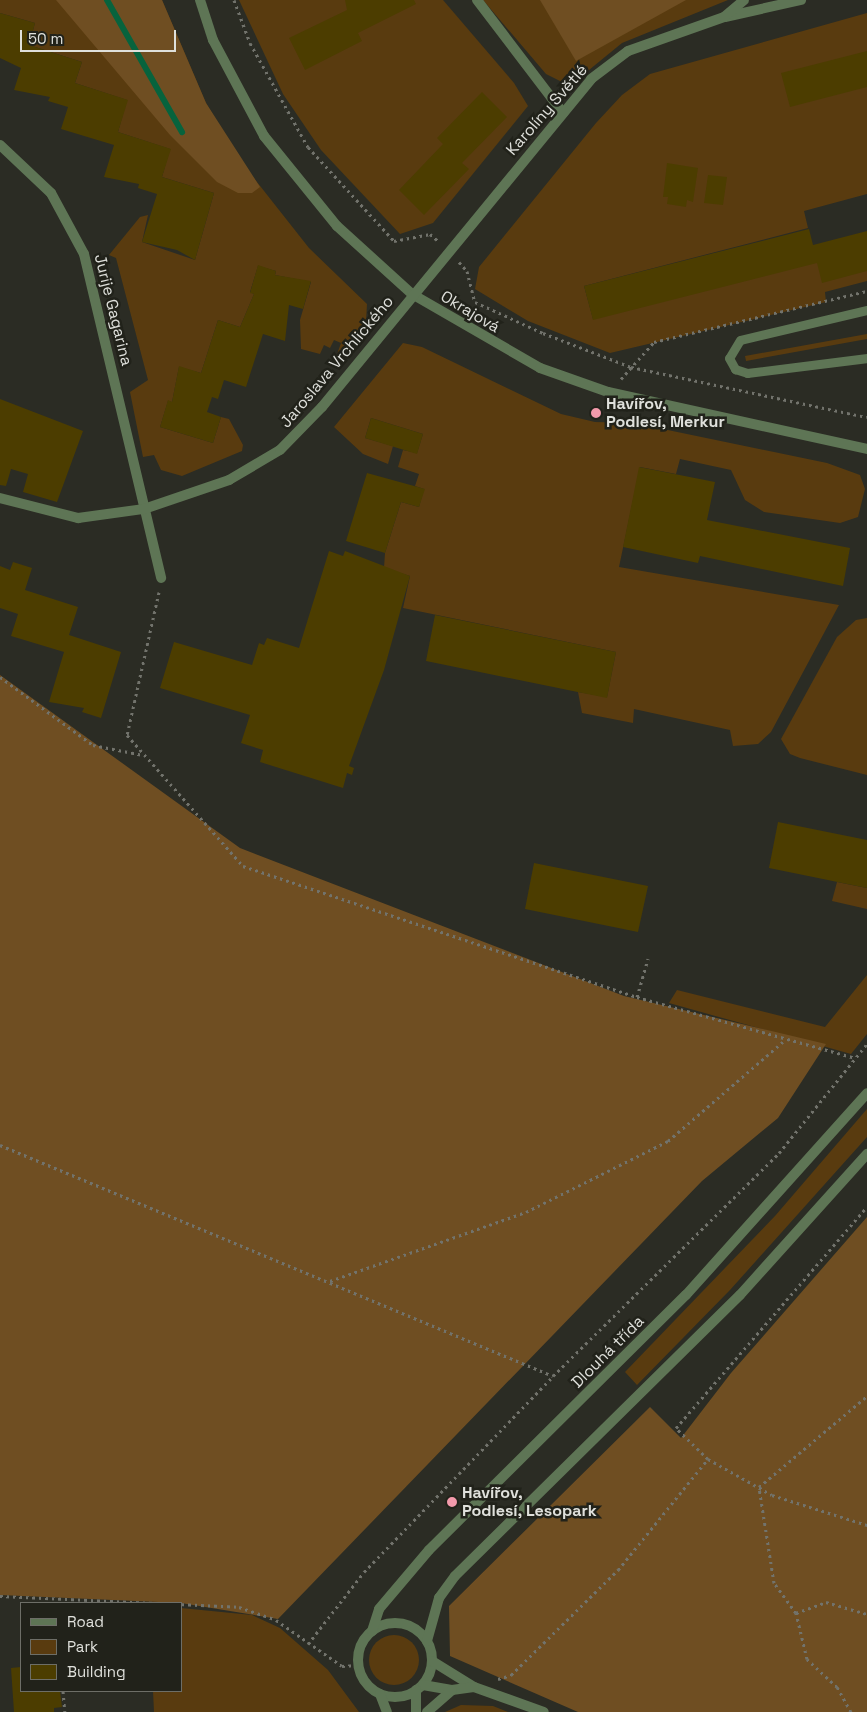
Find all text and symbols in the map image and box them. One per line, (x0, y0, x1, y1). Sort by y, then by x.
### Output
scale bar (22, 20, 179, 52)
text: 50 m (28, 29, 63, 48)
street label: Karolíny Světlé (502, 61, 592, 159)
street label: Jurije Gagarina (90, 252, 136, 368)
street label: Okrajová (437, 287, 503, 337)
street label: Jaroslava Vrchlického (276, 292, 398, 432)
place label: Havířov, Podlesí, Merkur (606, 394, 725, 432)
marker: Havířov, Podlesí, Merkur (590, 407, 602, 419)
street label: Dlouhá třída (568, 1312, 648, 1392)
place label: Havířov, Podlesí, Lesopark (462, 1483, 597, 1521)
marker: Havířov, Podlesí, Lesopark (446, 1496, 458, 1508)
legend (20, 1602, 182, 1692)
text: Road (67, 1612, 104, 1631)
text: Park (67, 1637, 98, 1656)
text: Building (67, 1662, 126, 1681)

